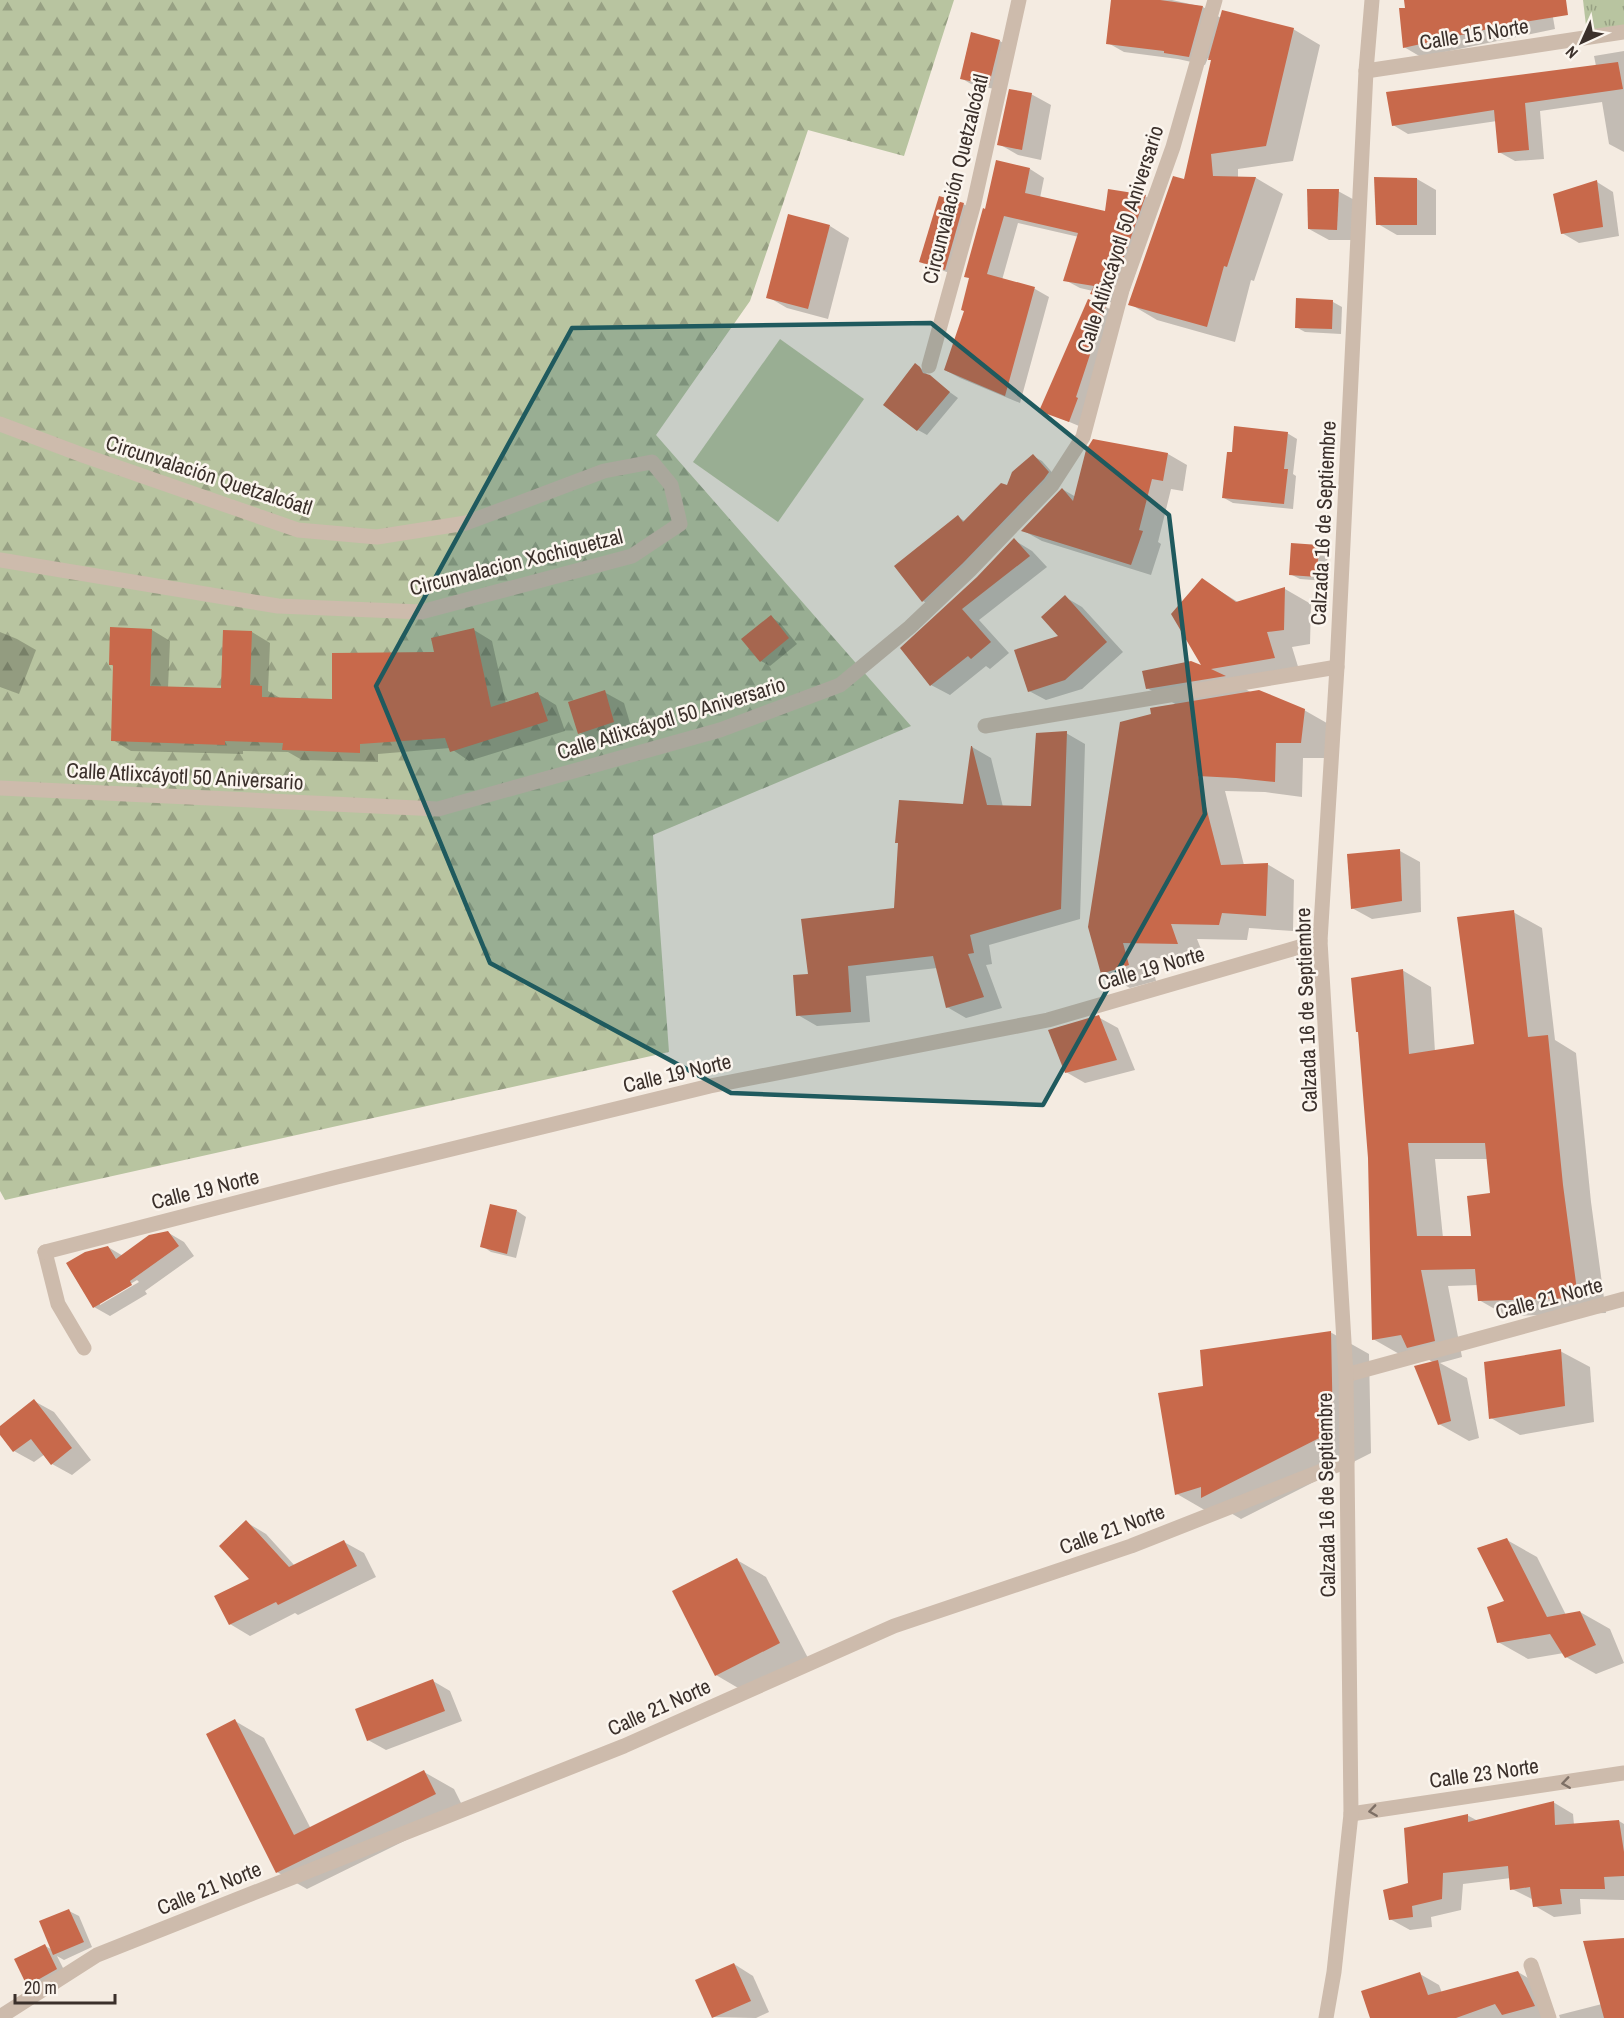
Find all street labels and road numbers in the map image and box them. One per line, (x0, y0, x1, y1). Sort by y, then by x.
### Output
street label: Calle 15 Norte (1417, 11, 1531, 57)
street label: Circunvalación Quetzalcóatl (915, 71, 995, 287)
street label: Calle Atlixcáyotl 50 Aniversario (1070, 122, 1170, 356)
street label: Calzada 16 de Septiembre (1303, 420, 1343, 626)
street label: Circunvalación Quetzalcóatl (102, 428, 316, 522)
street label: Circunvalacion Xochiquetzal (406, 521, 626, 603)
street label: Calle Atlixcáyotl 50 Aniversario (553, 669, 789, 767)
street label: Calle Atlixcáyotl 50 Aniversario (66, 755, 304, 797)
street label: Calzada 16 de Septiembre (1288, 907, 1324, 1113)
street label: Calle 19 Norte (1094, 939, 1208, 997)
street label: Calle 19 Norte (620, 1046, 734, 1100)
street label: Calle 19 Norte (148, 1162, 262, 1216)
street label: Calle 21 Norte (1492, 1270, 1606, 1326)
street label: Calzada 16 de Septiembre (1310, 1392, 1342, 1598)
street label: Calle 21 Norte (1055, 1497, 1169, 1561)
street label: Calle 21 Norte (603, 1671, 715, 1743)
street label: Calle 23 Norte (1427, 1751, 1541, 1795)
street label: Calle 21 Norte (153, 1854, 265, 1922)

